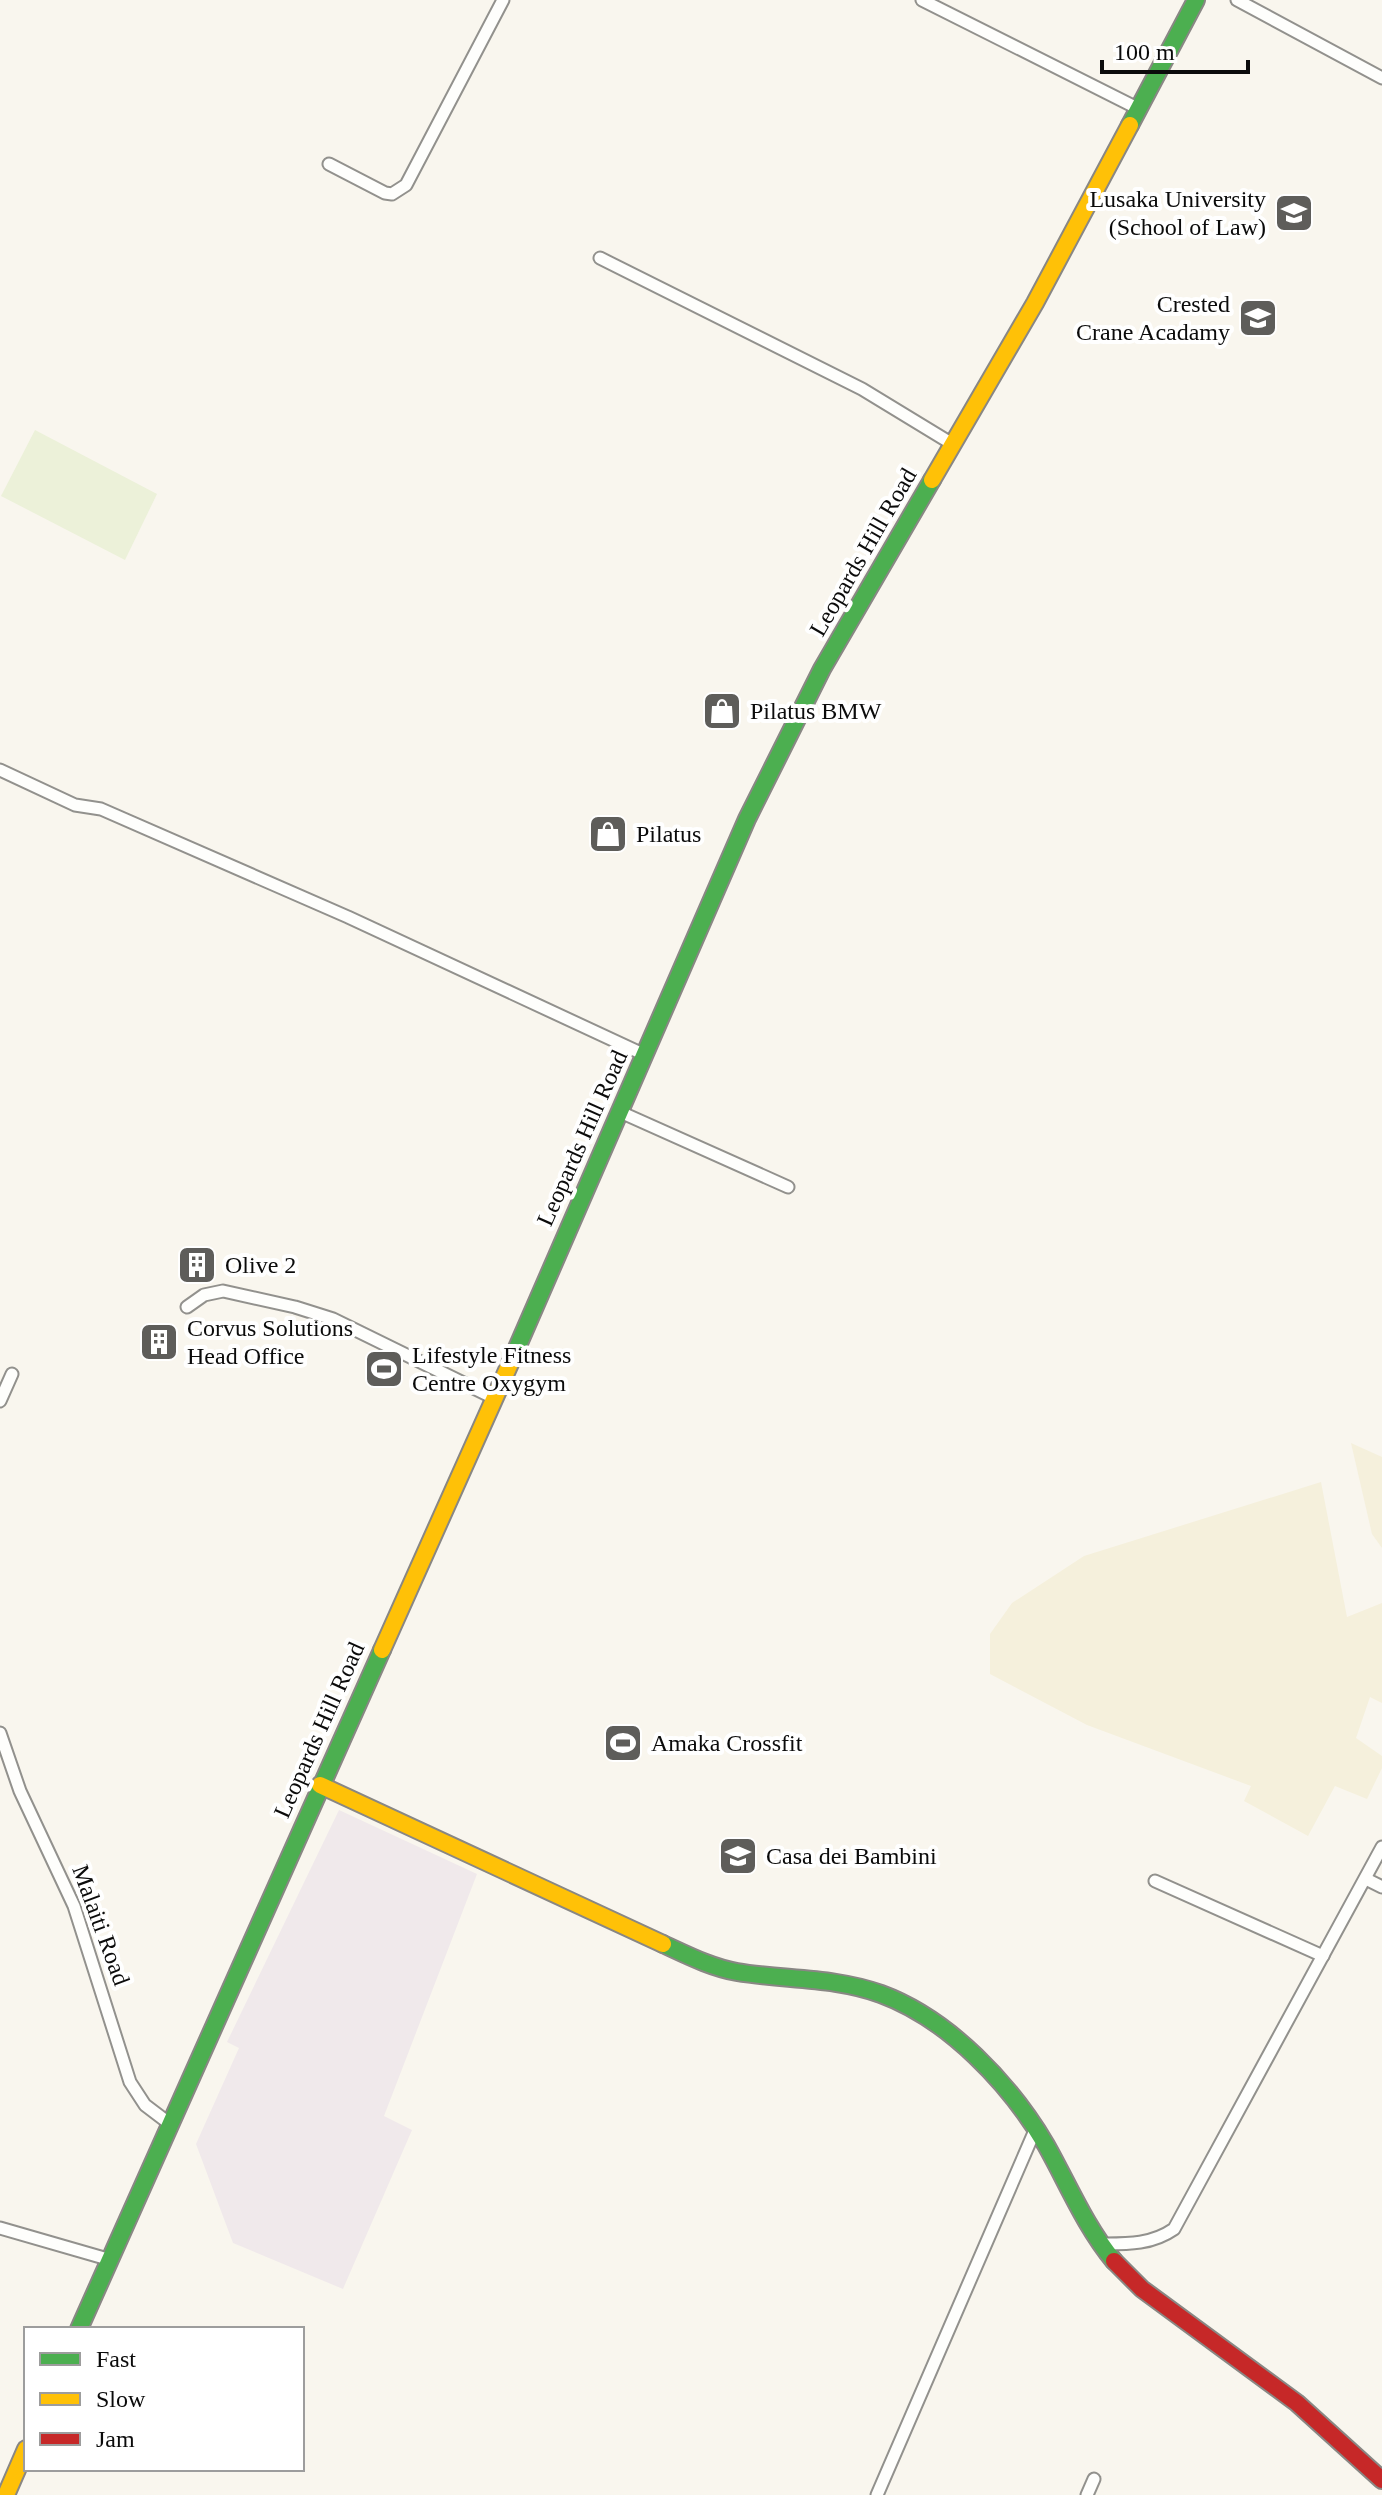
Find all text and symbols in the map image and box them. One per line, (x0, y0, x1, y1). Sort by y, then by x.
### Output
scale bar (1102, 24, 1248, 74)
text: 100 m (1114, 39, 1175, 65)
place label: Lusaka University (School of Law) (1089, 186, 1266, 240)
school or university icon: Lusaka University (School of Law) (1273, 192, 1315, 234)
place label: Crested Crane Acadamy (1076, 291, 1230, 345)
school or university icon: Crested Crane Acadamy (1237, 297, 1279, 339)
street label: Leopards Hill Road (804, 464, 922, 640)
shop icon: Pilatus BMW (701, 690, 743, 732)
place label: Pilatus BMW (750, 698, 882, 724)
shop icon: Pilatus (587, 813, 629, 855)
place label: Pilatus (636, 821, 701, 847)
street label: Leopards Hill Road (532, 1046, 632, 1230)
building icon: Olive 2 (176, 1244, 218, 1286)
place label: Olive 2 (225, 1252, 296, 1278)
place label: Corvus Solutions Head Office (187, 1315, 353, 1369)
building icon: Corvus Solutions Head Office (138, 1321, 180, 1363)
place label: Lifestyle Fitness Centre Oxygym (412, 1342, 571, 1396)
sports icon: Lifestyle Fitness Centre Oxygym (363, 1348, 405, 1390)
street label: Leopards Hill Road (269, 1638, 369, 1822)
sports icon: Amaka Crossfit (602, 1722, 644, 1764)
place label: Amaka Crossfit (651, 1730, 803, 1756)
school or university icon: Casa dei Bambini (717, 1835, 759, 1877)
place label: Casa dei Bambini (766, 1843, 937, 1869)
street label: Malaiti Road (67, 1861, 135, 1989)
legend (24, 2327, 304, 2471)
text: Fast (96, 2346, 136, 2372)
text: Slow (96, 2386, 146, 2412)
text: Jam (96, 2426, 135, 2452)

